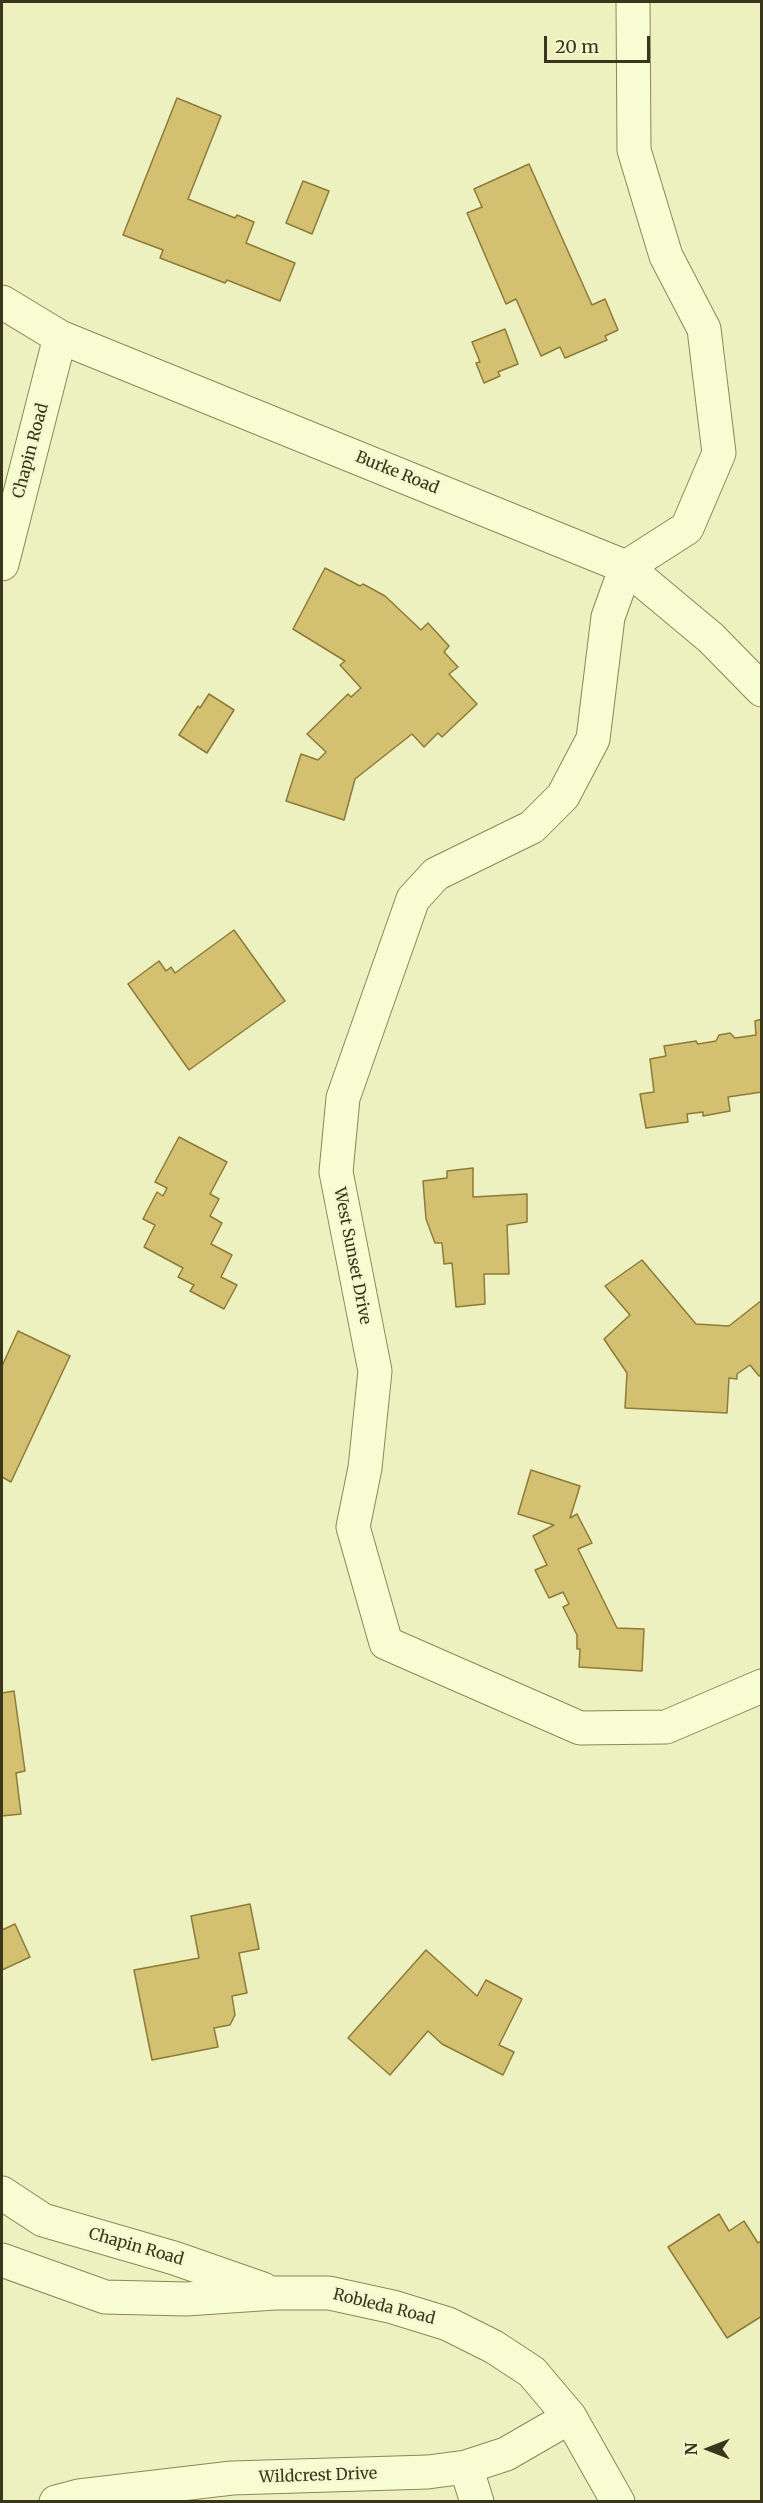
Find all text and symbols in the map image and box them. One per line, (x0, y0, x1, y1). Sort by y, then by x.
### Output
scale bar (547, 24, 654, 62)
text: 20 m (555, 35, 599, 58)
street label: Chapin Road (9, 401, 53, 501)
street label: Burke Road (353, 448, 441, 498)
street label: West Sunset Drive (329, 1186, 375, 1326)
street label: Chapin Road (86, 2224, 186, 2270)
street label: Robleda Road (331, 2285, 437, 2329)
north arrow (679, 2419, 739, 2479)
text: N (681, 2443, 701, 2455)
street label: Wildcrest Drive (258, 2464, 378, 2488)

